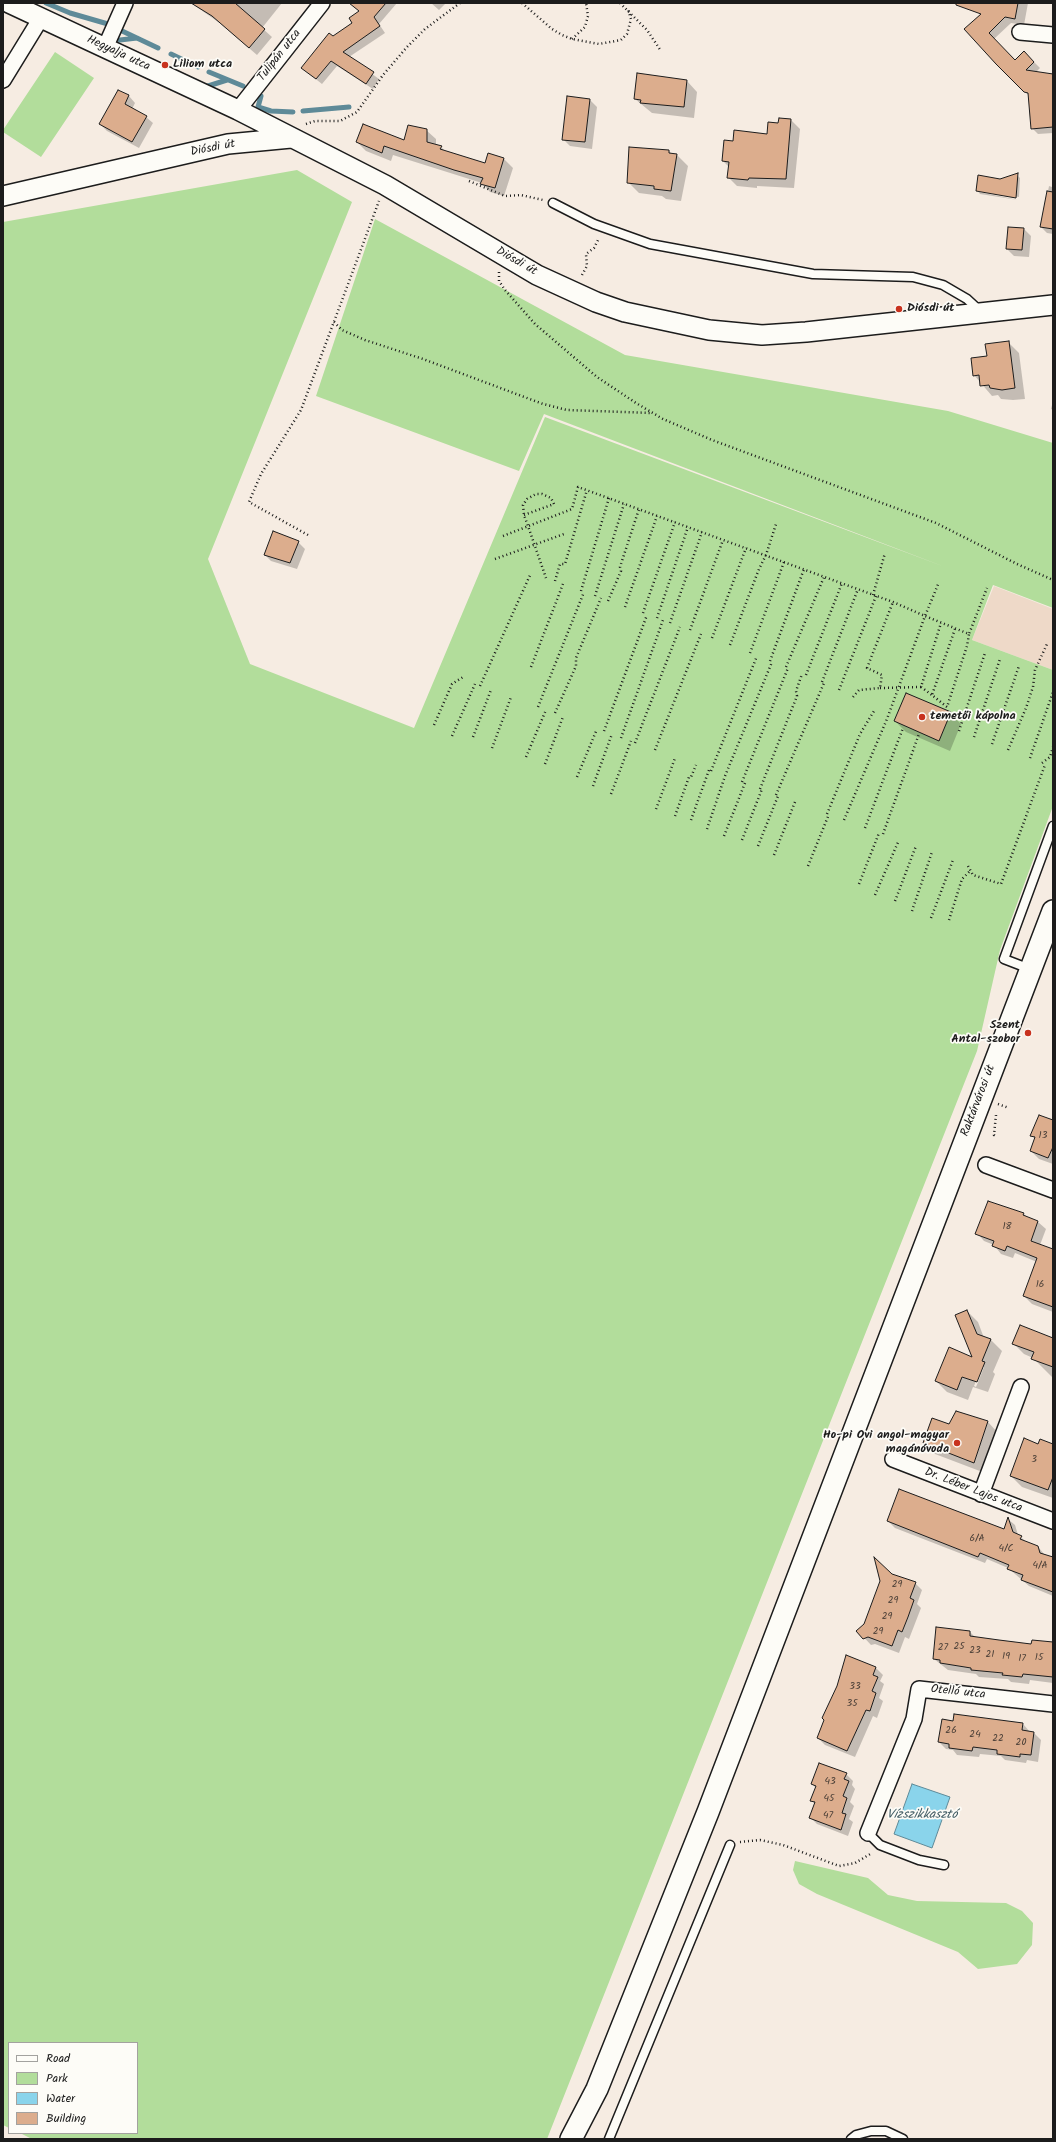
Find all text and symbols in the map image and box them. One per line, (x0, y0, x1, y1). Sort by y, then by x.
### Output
street label: Tulipán utca (255, 27, 305, 85)
street label: Hegyalja utca (84, 33, 152, 75)
place label: Liliom utca (173, 58, 232, 72)
marker: Liliom utca (160, 60, 170, 70)
street label: Diósdi út (189, 138, 237, 160)
street label: Diósdi út (493, 244, 539, 280)
place label: Diósdi út (907, 302, 955, 316)
marker: Diósdi út (894, 304, 904, 314)
place label: temetői kápolna (930, 710, 1016, 724)
marker: temetői kápolna (917, 712, 927, 722)
place label: Szent Antal-szobor (951, 1019, 1020, 1047)
marker: Szent Antal-szobor (1023, 1028, 1033, 1038)
street label: Raktárvárosi út (959, 1063, 999, 1139)
house number: 13 (1039, 1130, 1047, 1142)
house number: 18 (1002, 1221, 1012, 1233)
house number: 16 (1036, 1279, 1044, 1291)
place label: Ho-pi Ovi angol-magyar magánóvoda (823, 1429, 949, 1457)
marker: Ho-pi Ovi angol-magyar magánóvoda (952, 1438, 962, 1448)
house number: 3 (1031, 1454, 1037, 1466)
street label: Dr. Léber Lajos utca (922, 1466, 1024, 1516)
house number: 6/A (969, 1533, 985, 1545)
house number: 4/C (998, 1543, 1014, 1555)
house number: 4/A (1032, 1560, 1048, 1572)
house number: 29 (892, 1579, 902, 1591)
house number: 29 (888, 1595, 898, 1607)
house number: 29 (882, 1611, 892, 1623)
house number: 29 (873, 1626, 883, 1638)
house number: 25 (953, 1641, 965, 1653)
house number: 27 (938, 1642, 948, 1654)
house number: 23 (969, 1645, 981, 1657)
house number: 21 (986, 1649, 994, 1661)
house number: 19 (1002, 1651, 1010, 1663)
house number: 15 (1035, 1652, 1043, 1664)
house number: 17 (1018, 1653, 1026, 1665)
house number: 33 (849, 1681, 861, 1693)
street label: Otelló utca (930, 1683, 986, 1703)
house number: 35 (846, 1698, 858, 1710)
house number: 26 (945, 1725, 957, 1737)
house number: 24 (969, 1729, 981, 1741)
house number: 22 (992, 1733, 1004, 1745)
house number: 20 (1016, 1737, 1026, 1749)
house number: 43 (824, 1776, 836, 1788)
house number: 45 (824, 1793, 834, 1805)
water label: Vízszikkasztó (887, 1808, 957, 1824)
house number: 47 (823, 1810, 833, 1822)
legend (8, 2042, 138, 2134)
text: Road (46, 2049, 70, 2068)
text: Park (46, 2069, 68, 2088)
text: Water (46, 2089, 75, 2108)
text: Building (46, 2109, 86, 2128)

